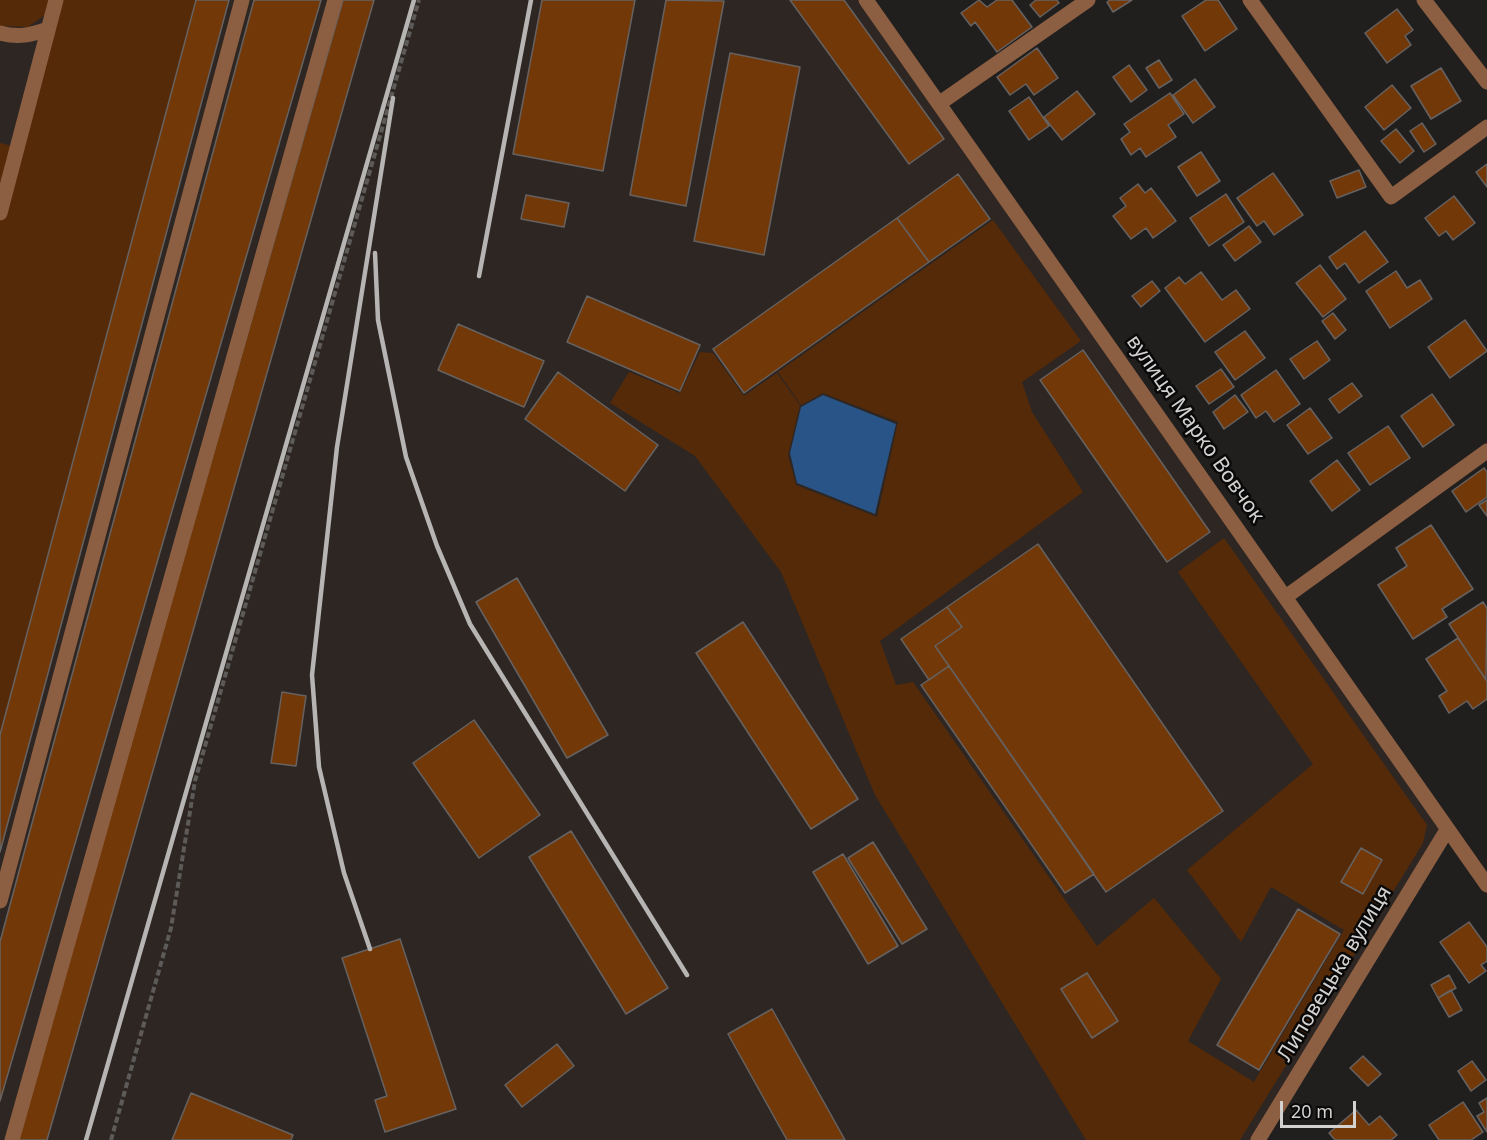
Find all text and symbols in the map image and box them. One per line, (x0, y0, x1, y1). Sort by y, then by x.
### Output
street label: вулиця Марко Вовчок (1121, 330, 1269, 528)
street label: Липовецька вулиця (1273, 882, 1397, 1066)
scale bar (1283, 1089, 1360, 1127)
text: 20 m (1291, 1099, 1333, 1123)

